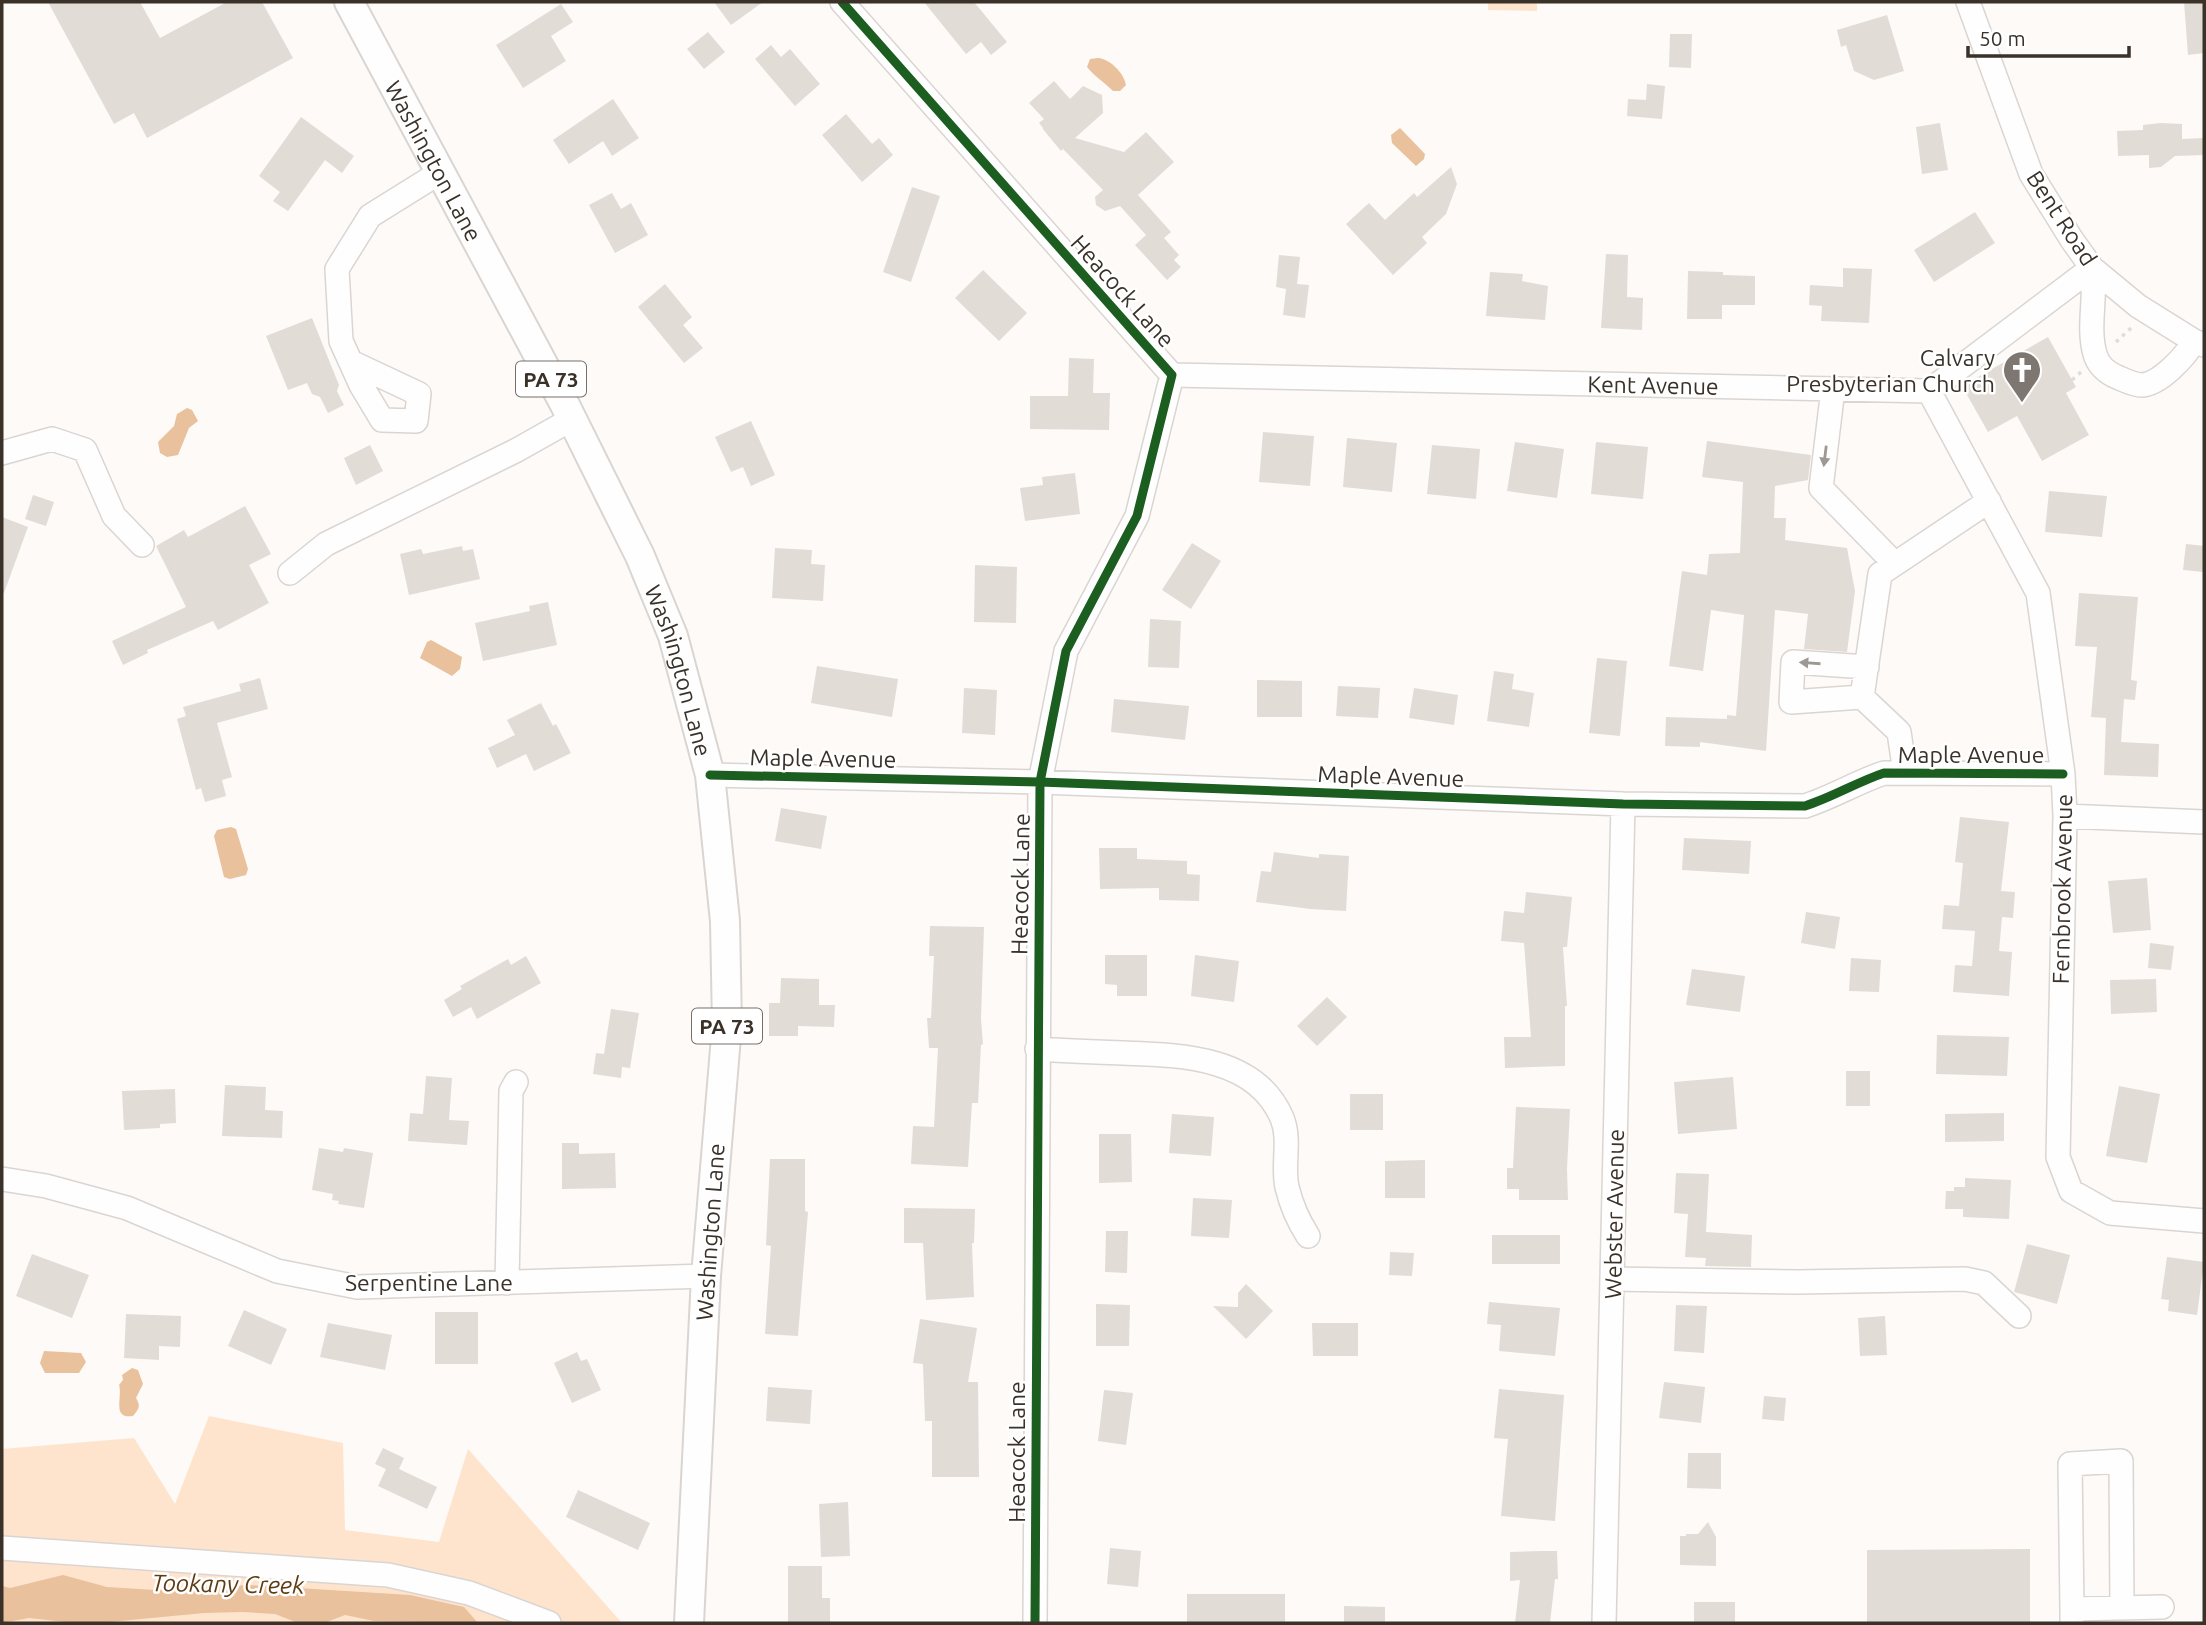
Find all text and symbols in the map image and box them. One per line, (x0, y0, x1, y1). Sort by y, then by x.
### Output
scale bar (1968, 14, 2129, 58)
text: 50 m (1979, 26, 2026, 50)
street label: Washington Lane (381, 76, 487, 245)
street label: Bent Road (2022, 166, 2102, 270)
street label: Heacock Lane (1066, 230, 1180, 352)
place label: Calvary Presbyterian Church (1786, 345, 1995, 396)
church icon: Calvary Presbyterian Church (2001, 349, 2043, 404)
road number: PA 73 (516, 362, 586, 396)
street label: Kent Avenue (1587, 371, 1719, 399)
one-way arrow (1819, 446, 1830, 468)
street label: Washington Lane (641, 581, 717, 759)
one-way arrow (1799, 657, 1821, 668)
street label: Maple Avenue (1898, 742, 2044, 767)
street label: Maple Avenue (749, 744, 897, 772)
street label: Maple Avenue (1317, 761, 1465, 791)
street label: Fernbrook Avenue (2048, 794, 2076, 984)
street label: Heacock Lane (1006, 813, 1034, 955)
road number: PA 73 (692, 1009, 762, 1044)
street label: Webster Avenue (1600, 1129, 1628, 1299)
street label: Washington Lane (691, 1142, 729, 1322)
street label: Serpentine Lane (345, 1270, 513, 1295)
street label: Heacock Lane (1004, 1381, 1029, 1523)
water label: Tookany Creek (151, 1569, 305, 1599)

